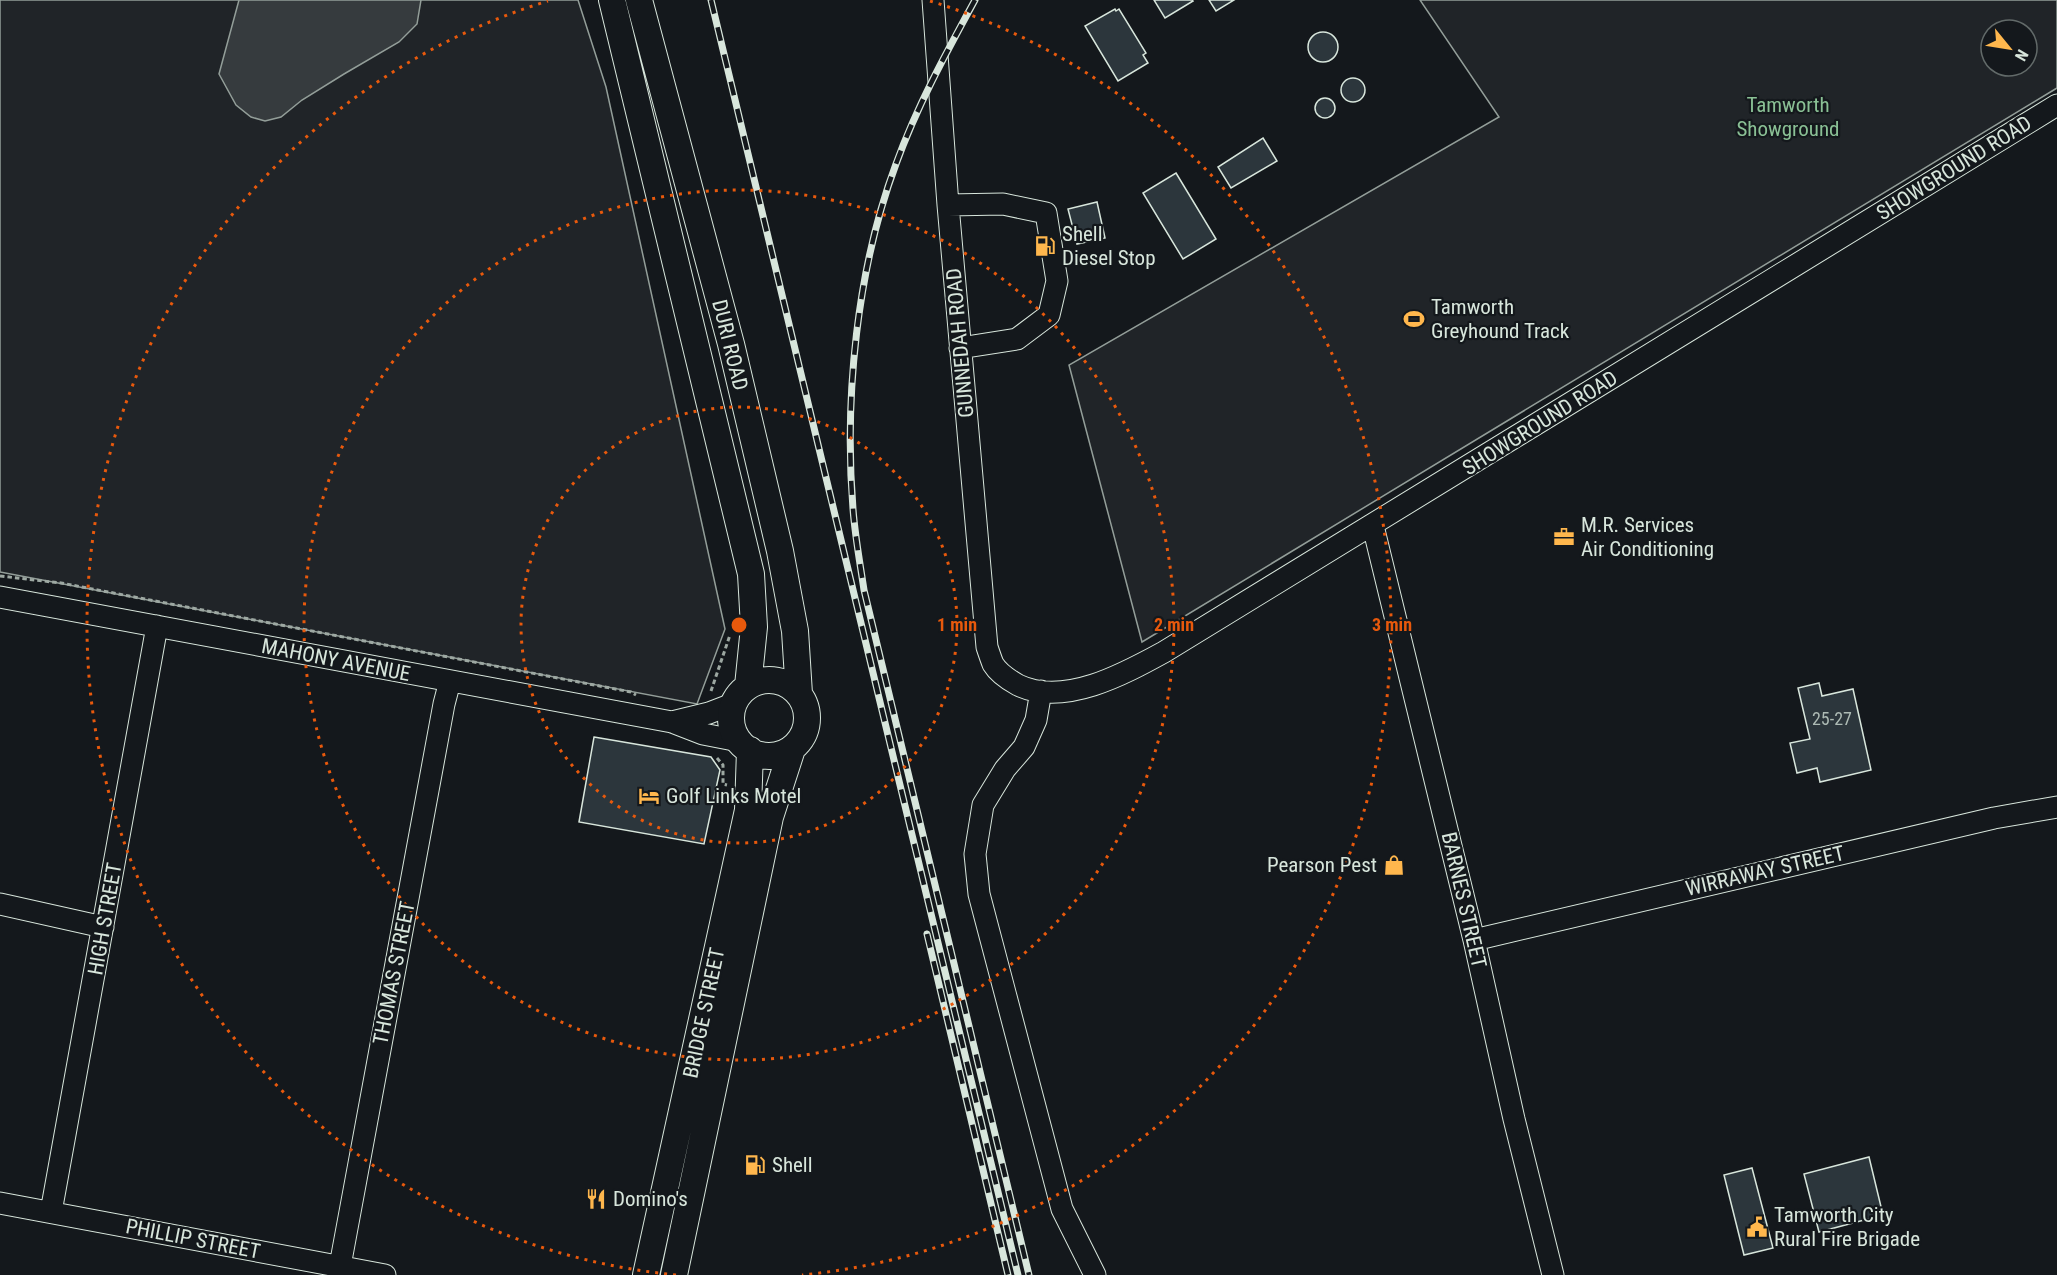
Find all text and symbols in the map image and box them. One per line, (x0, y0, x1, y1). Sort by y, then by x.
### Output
north arrow (1979, 18, 2039, 78)
text: N (2011, 46, 2032, 64)
park label: Tamworth Showground (1736, 93, 1840, 141)
street label: SHOWGROUND ROAD (1872, 111, 2036, 225)
place label: Shell Diesel Stop (1062, 222, 1156, 270)
fuel station icon: Shell Diesel Stop (1033, 234, 1057, 258)
street label: GUNNEDAH ROAD (942, 267, 978, 419)
place label: Tamworth Greyhound Track (1431, 295, 1570, 343)
street label: DURI ROAD (707, 297, 753, 393)
sports icon: Tamworth Greyhound Track (1402, 307, 1426, 331)
street label: SHOWGROUND ROAD (1458, 366, 1622, 480)
place label: M.R. Services Air Conditioning (1581, 513, 1714, 561)
office icon: M.R. Services Air Conditioning (1552, 525, 1576, 549)
text: 1 min (937, 614, 977, 635)
text: 2 min (1154, 614, 1194, 635)
text: 3 min (1372, 614, 1412, 635)
centre of rings (729, 615, 749, 635)
street label: MAHONY AVENUE (260, 634, 412, 686)
house number: 25-27 (1812, 708, 1852, 729)
hotel icon: Golf Links Motel (637, 784, 661, 808)
place label: Golf Links Motel (666, 784, 801, 808)
street label: BARNES STREET (1437, 830, 1491, 970)
street label: WIRRAWAY STREET (1683, 841, 1847, 901)
place label: Pearson Pest (1267, 853, 1377, 877)
shop icon: Pearson Pest (1382, 853, 1406, 877)
street label: HIGH STREET (83, 861, 127, 977)
street label: THOMAS STREET (368, 899, 420, 1047)
street label: BRIDGE STREET (678, 946, 730, 1080)
fuel station icon: Shell (743, 1153, 767, 1177)
place label: Shell (772, 1153, 813, 1177)
restaurant icon: Domino's (584, 1187, 608, 1211)
place label: Domino's (613, 1187, 688, 1211)
place label: Tamworth City Rural Fire Brigade (1774, 1203, 1920, 1251)
street label: PHILLIP STREET (124, 1214, 262, 1264)
public building icon: Tamworth City Rural Fire Brigade (1745, 1215, 1769, 1239)

